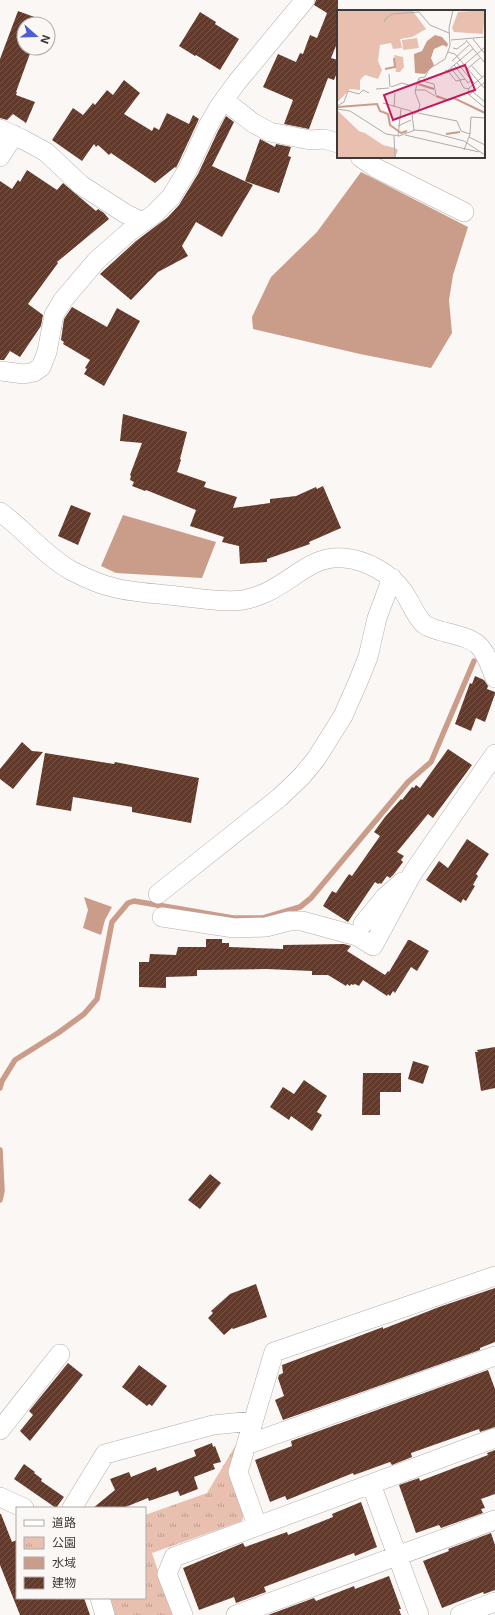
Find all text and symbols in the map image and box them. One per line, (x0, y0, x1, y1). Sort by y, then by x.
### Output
inset map (337, 10, 485, 158)
north arrow (16, 16, 56, 56)
text: N (37, 33, 53, 46)
legend (16, 1507, 146, 1599)
text: 道路 (52, 1515, 76, 1530)
text: 公園 (52, 1535, 76, 1550)
text: 水域 (52, 1555, 76, 1570)
text: 建物 (52, 1575, 76, 1590)

